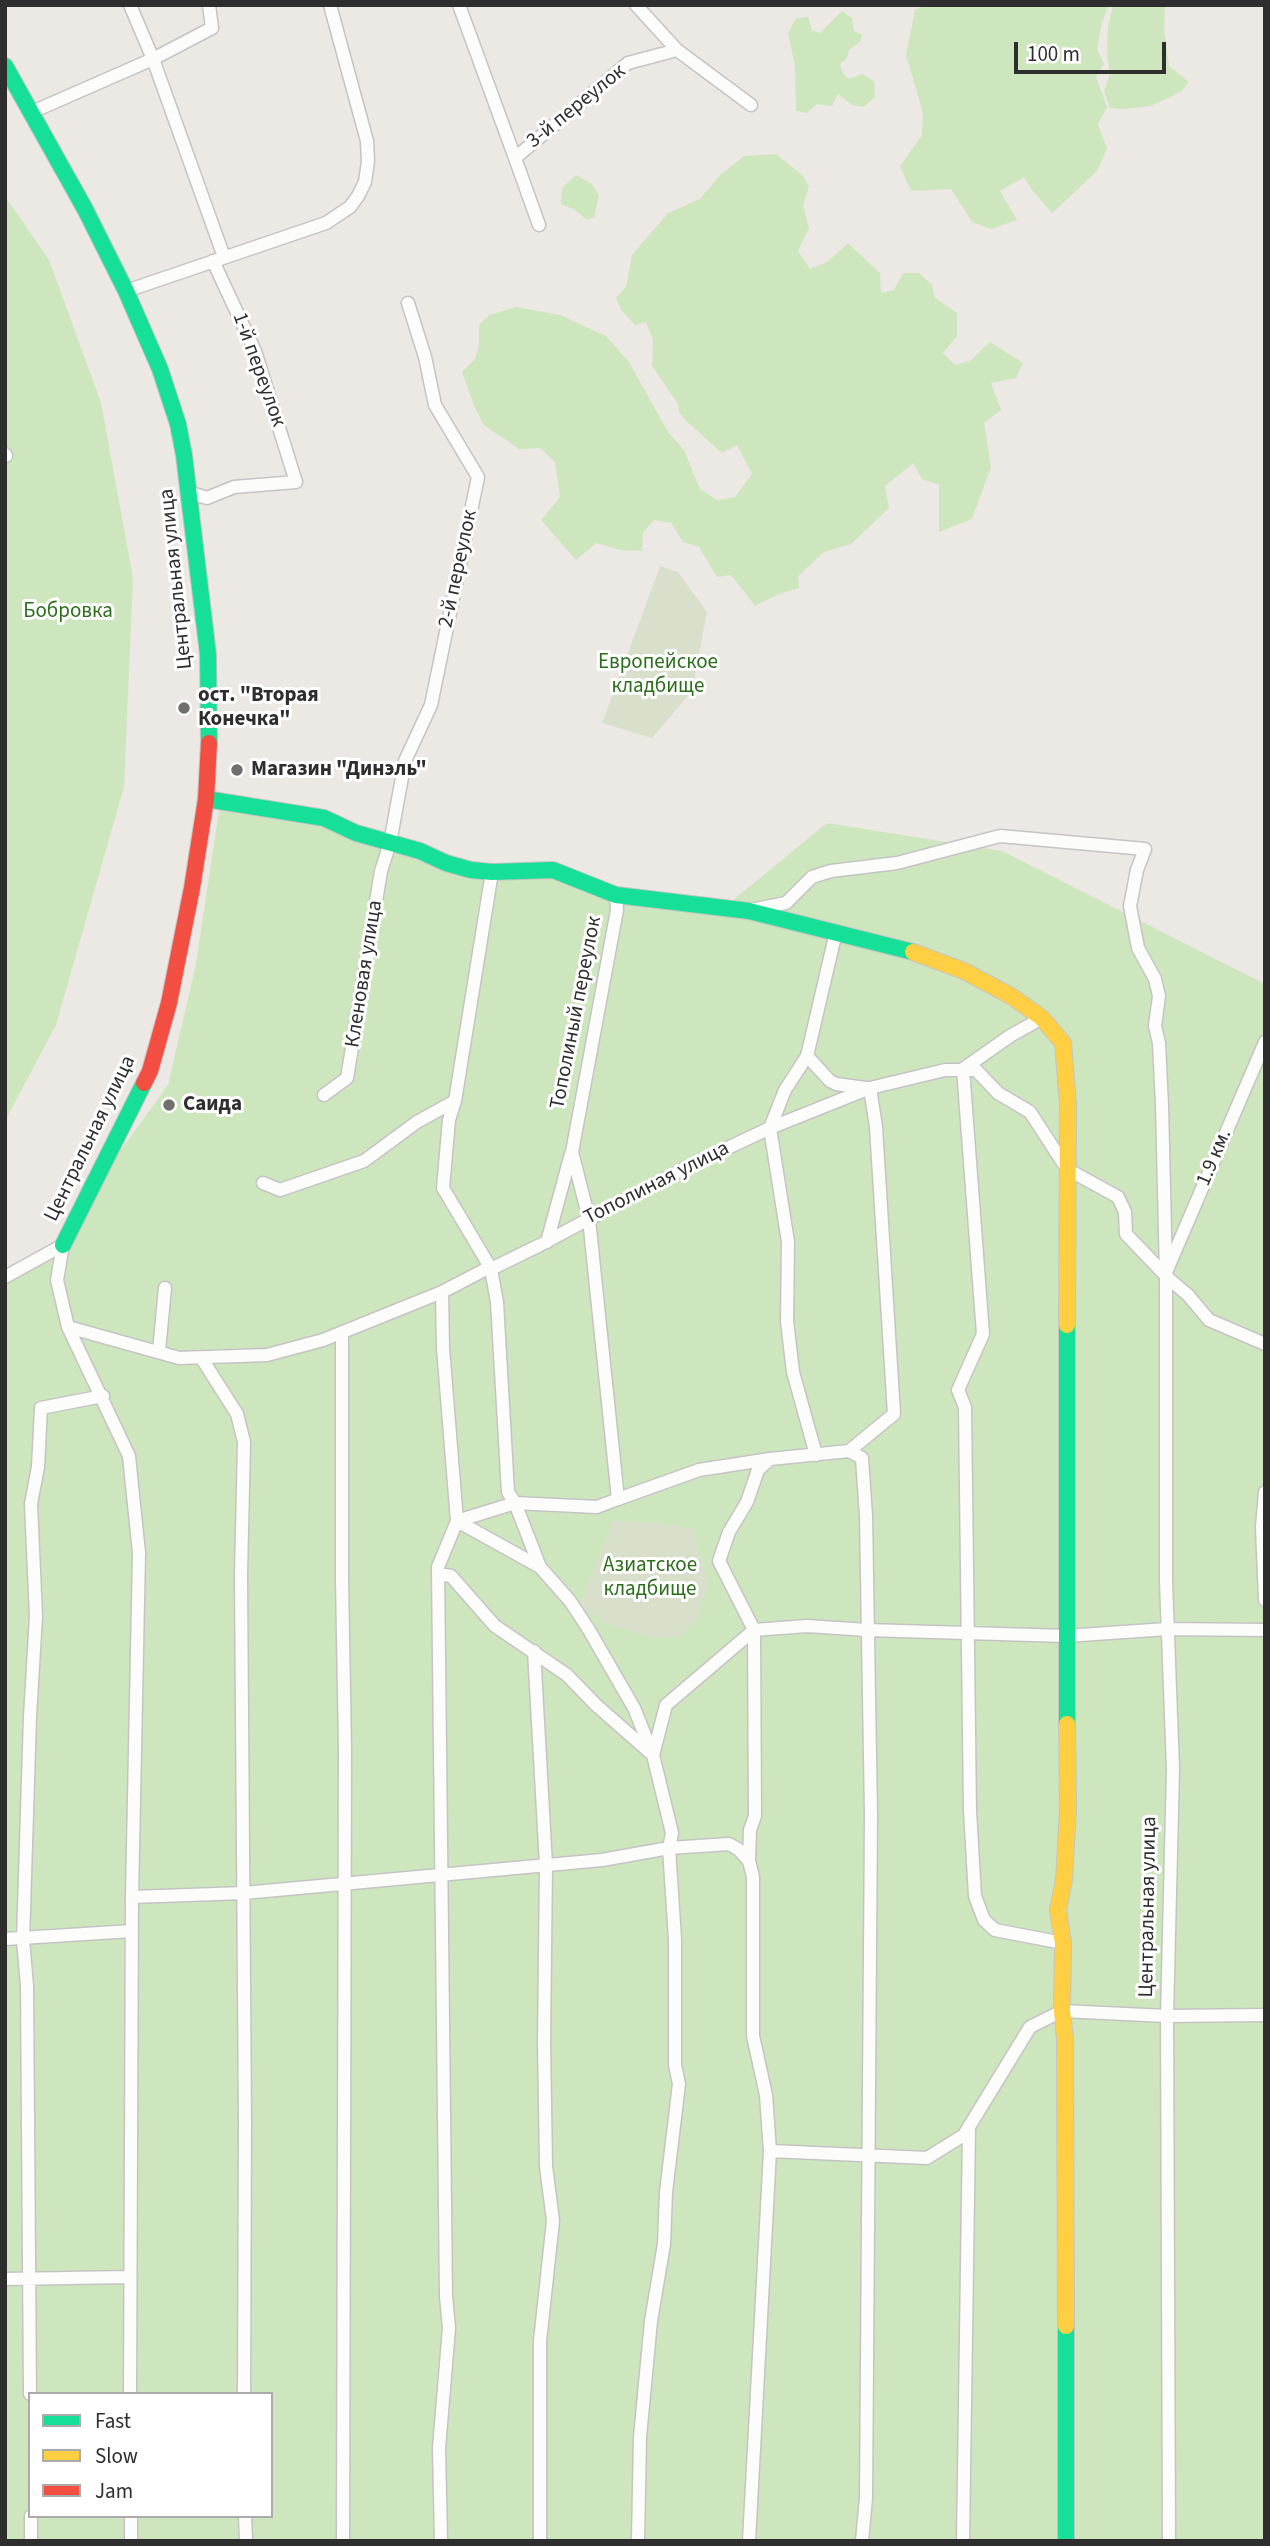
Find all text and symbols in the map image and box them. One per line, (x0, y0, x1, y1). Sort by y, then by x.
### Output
scale bar (1018, 28, 1170, 72)
text: 100 m (1027, 39, 1080, 69)
street label: 3-й переулок (523, 60, 631, 154)
street label: 1-й переулок (226, 309, 290, 431)
street label: Центральная улица (155, 487, 199, 671)
street label: 2-й переулок (434, 508, 484, 630)
park label: Бобровка (23, 599, 113, 625)
park label: Европейское кладбище (598, 650, 718, 700)
place label: ост. "Вторая Конечка" (198, 683, 319, 733)
marker: ост. "Вторая Конечка" (176, 700, 192, 716)
place label: Магазин "Динэль" (251, 757, 427, 783)
marker: Магазин "Динэль" (229, 762, 245, 778)
street label: Кленовая улица (341, 899, 389, 1049)
street label: Тополиный переулок (546, 914, 608, 1112)
street label: Центральная улица (40, 1052, 142, 1226)
place label: Саида (183, 1092, 242, 1118)
marker: Саида (161, 1097, 177, 1113)
street label: 1.9 км. (1192, 1126, 1238, 1190)
street label: Тополиная улица (580, 1137, 734, 1231)
park label: Азиатское кладбище (603, 1553, 697, 1603)
street label: Центральная улица (1135, 1816, 1163, 1998)
legend (28, 2392, 273, 2518)
text: Fast (95, 2406, 131, 2436)
text: Slow (95, 2441, 138, 2471)
text: Jam (95, 2476, 133, 2506)

